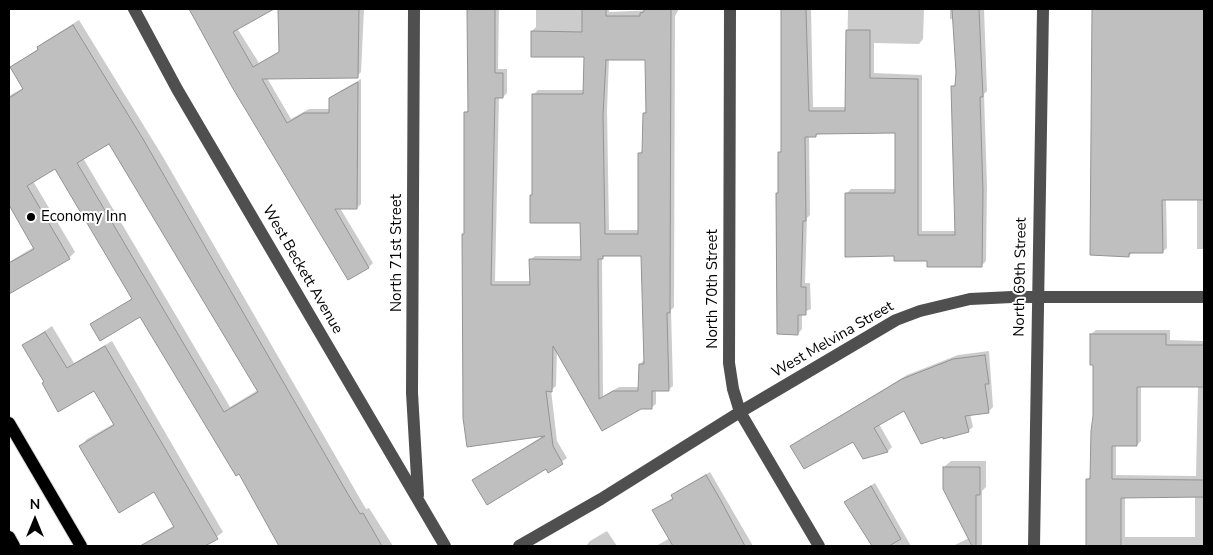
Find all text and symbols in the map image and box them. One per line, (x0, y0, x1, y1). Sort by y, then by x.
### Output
street label: North 71st Street (388, 194, 406, 312)
street label: West Beckett Avenue (258, 203, 346, 337)
place label: Economy Inn (41, 208, 127, 226)
marker: Economy Inn (25, 211, 37, 223)
street label: North 69th Street (1011, 217, 1031, 337)
street label: North 70th Street (704, 229, 722, 349)
street label: West Melvina Street (769, 298, 897, 382)
north arrow (10, 495, 60, 545)
text: N (30, 495, 40, 514)

